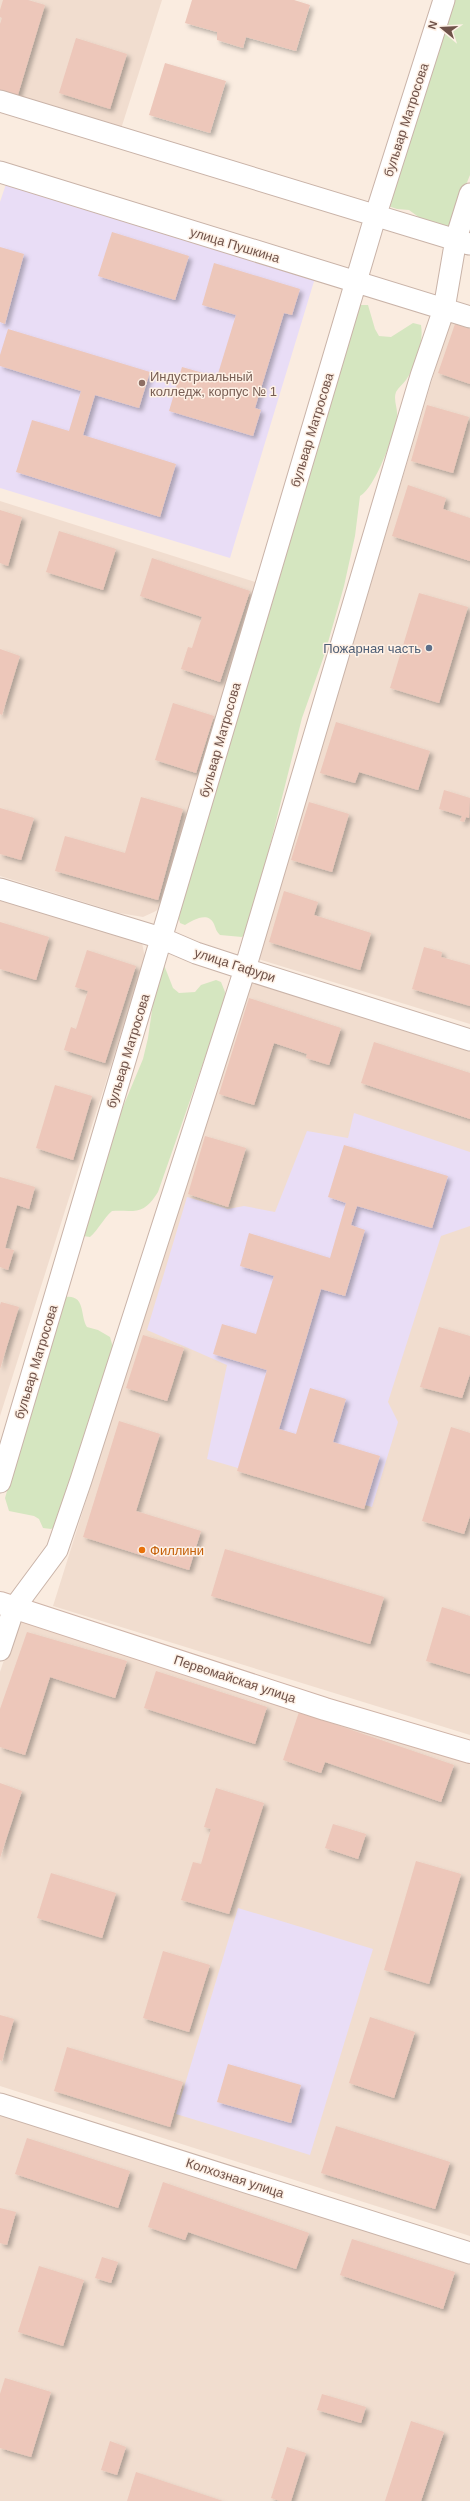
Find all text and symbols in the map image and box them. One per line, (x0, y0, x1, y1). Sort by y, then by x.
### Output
north arrow (422, 8, 462, 48)
text: N (426, 19, 439, 31)
street label: бульвар Матросова (381, 60, 432, 179)
street label: улица Пушкина (188, 224, 282, 266)
place label: Индустриальный колледж, корпус № 1 (150, 369, 277, 399)
street label: бульвар Матросова (287, 370, 337, 489)
marker: Индустриальный колледж, корпус № 1 (137, 378, 147, 388)
place label: Пожарная часть (323, 641, 421, 656)
marker: Пожарная часть (424, 643, 434, 653)
street label: бульвар Матросова (196, 680, 244, 799)
street label: улица Гафури (193, 945, 277, 985)
street label: бульвар Матросова (103, 991, 153, 1110)
street label: бульвар Матросова (11, 1302, 61, 1421)
place label: Филлини (150, 1543, 204, 1558)
marker: Филлини (137, 1545, 147, 1555)
street label: Первомайская улица (172, 1652, 299, 1706)
street label: Колхозная улица (184, 2155, 287, 2201)

